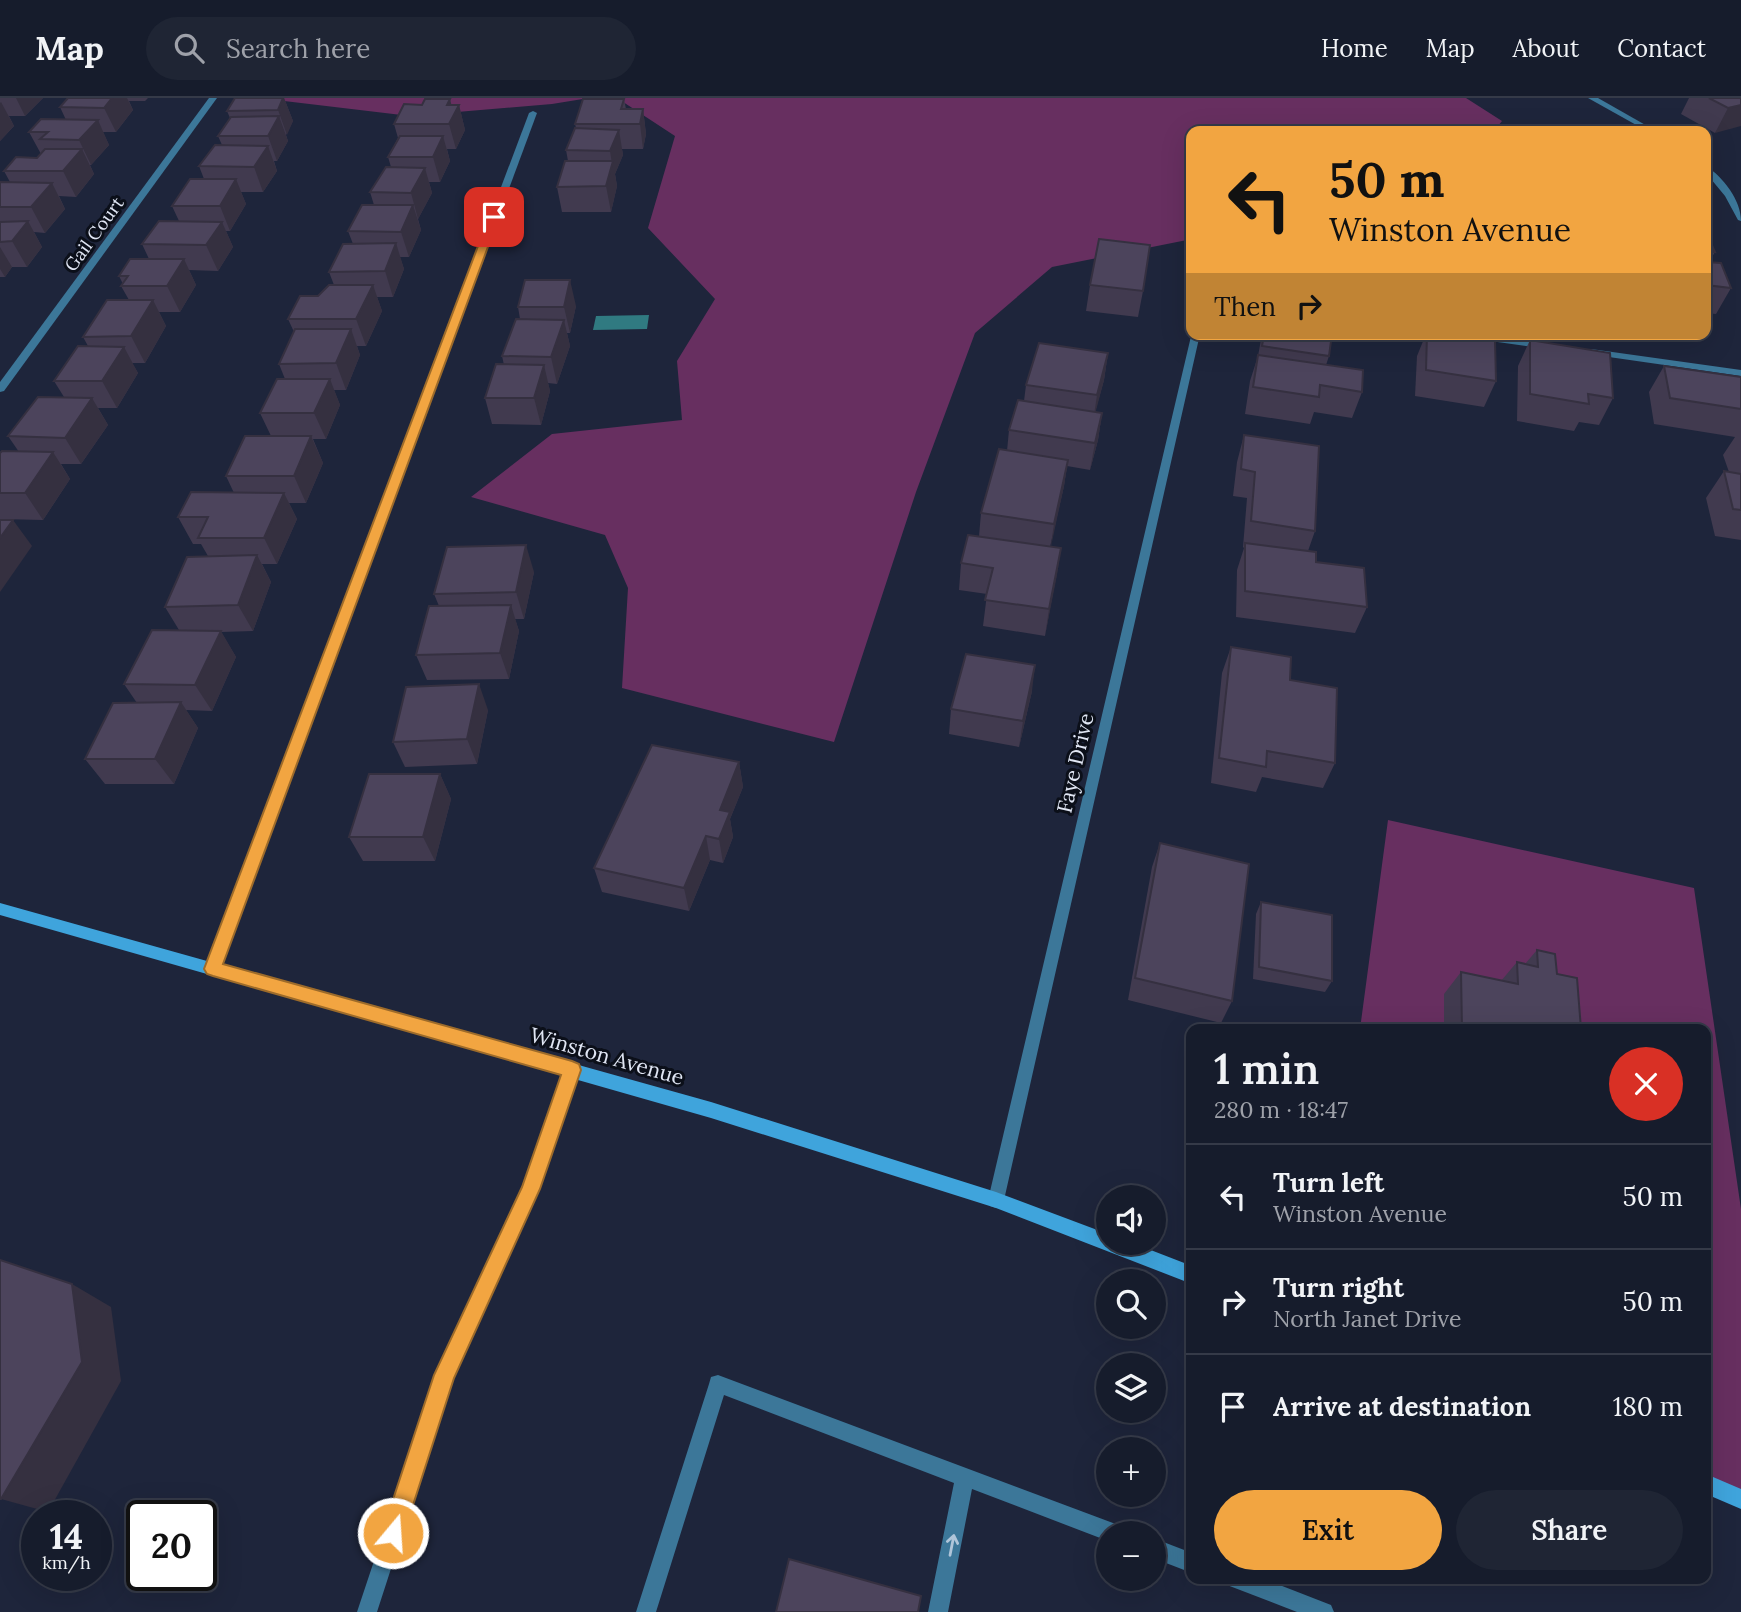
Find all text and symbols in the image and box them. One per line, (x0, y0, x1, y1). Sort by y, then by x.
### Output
search box (146, 17, 636, 80)
text: Map (35, 27, 104, 69)
icon: search (170, 29, 208, 67)
text: Search here (226, 32, 370, 65)
text: Home (1321, 33, 1388, 64)
text: Map (1426, 33, 1475, 64)
text: About (1513, 33, 1579, 64)
text: Contact (1617, 33, 1706, 64)
text: 50 m (1329, 148, 1445, 210)
icon: left (1214, 154, 1305, 245)
pin (464, 187, 524, 247)
street label: Gail Court (59, 192, 129, 276)
icon: arrive (475, 198, 513, 236)
text: Winston Avenue (1329, 209, 1571, 250)
icon: right (1290, 287, 1328, 325)
text: Then (1214, 290, 1276, 323)
street label: Faye Drive (1050, 710, 1100, 816)
street label: Winston Avenue (527, 1021, 687, 1091)
text: 1 min (1214, 1042, 1319, 1096)
button: close (1609, 1047, 1683, 1121)
text: 280 m · 18:47 (1214, 1095, 1348, 1124)
text: Turn left (1273, 1166, 1384, 1199)
icon: left (1214, 1178, 1252, 1216)
text: 50 m (1623, 1180, 1683, 1213)
map controls (1096, 1185, 1166, 1591)
button: sound (1096, 1185, 1166, 1255)
text: Winston Avenue (1273, 1199, 1447, 1228)
button: search (1096, 1269, 1166, 1339)
text: Turn right (1273, 1271, 1404, 1304)
icon: right (1214, 1283, 1252, 1321)
text: 50 m (1623, 1285, 1683, 1318)
text: North Janet Drive (1273, 1304, 1461, 1333)
button: layers (1096, 1353, 1166, 1423)
icon: arrive (1214, 1388, 1252, 1426)
text: Arrive at destination (1273, 1390, 1531, 1423)
text: 180 m (1613, 1390, 1683, 1423)
button: + (1096, 1437, 1166, 1507)
button: Exit (1214, 1490, 1442, 1570)
button: Share (1456, 1490, 1683, 1570)
position arrow (356, 1496, 430, 1570)
speed limit sign: 20 (126, 1500, 217, 1591)
text: 14 (50, 1514, 83, 1559)
button: − (1096, 1521, 1166, 1591)
one-way arrow (945, 1534, 959, 1557)
text: km/h (42, 1551, 91, 1574)

